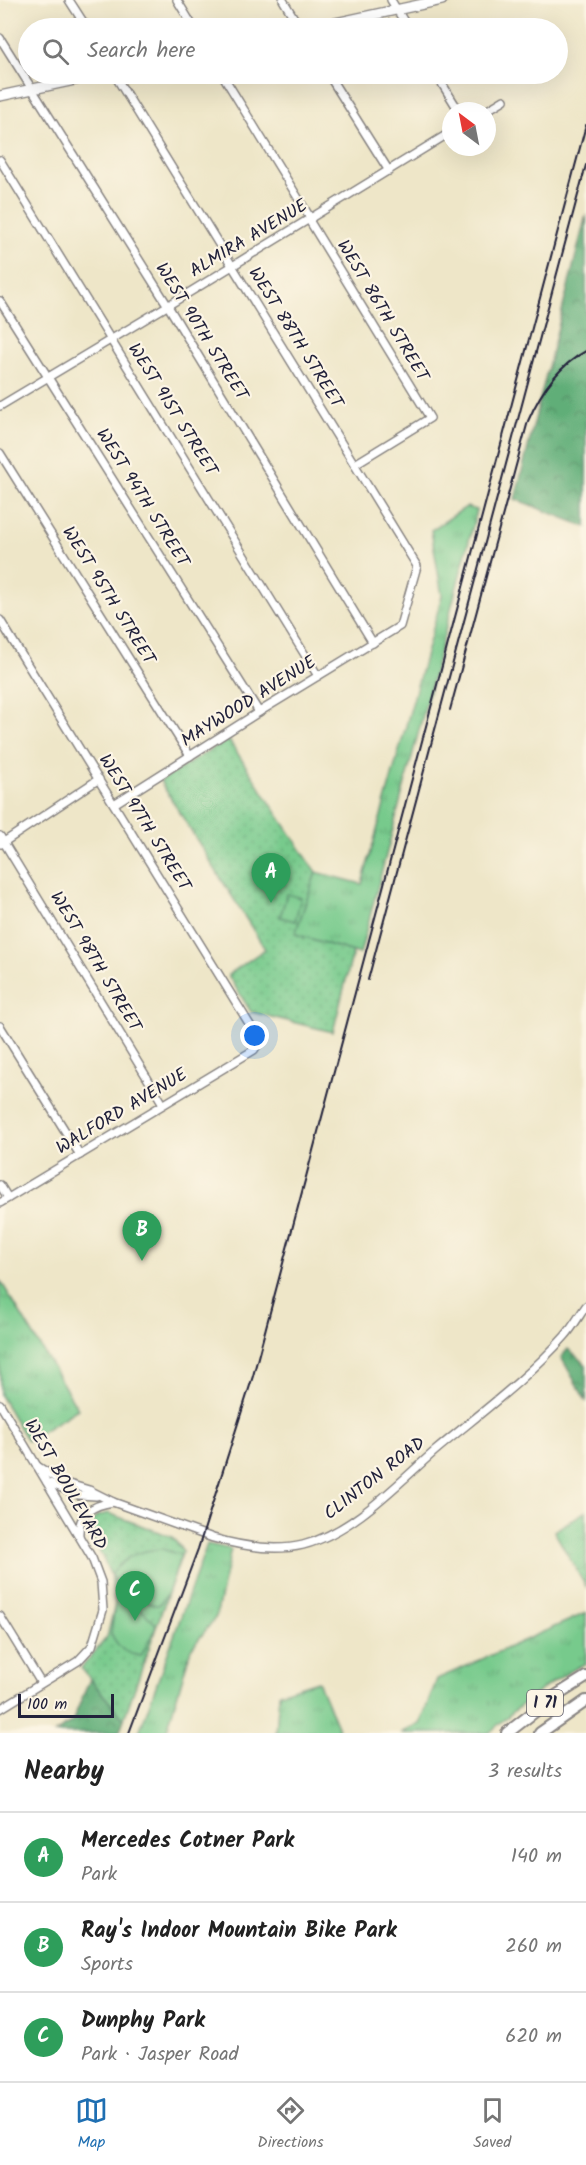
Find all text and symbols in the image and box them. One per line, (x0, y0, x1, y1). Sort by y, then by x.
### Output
search box (18, 18, 568, 84)
text: Search here (87, 34, 195, 69)
icon: search (39, 35, 72, 68)
north arrow (442, 102, 496, 156)
street label: ALMIRA AVENUE (184, 192, 314, 286)
street label: WEST 86TH STREET (328, 234, 437, 389)
street label: WEST 90TH STREET (147, 257, 256, 408)
street label: WEST 88TH STREET (240, 262, 351, 416)
street label: WEST 91ST STREET (119, 338, 225, 483)
street label: WEST 94TH STREET (88, 423, 197, 574)
street label: WEST 95TH STREET (54, 521, 163, 672)
street label: MAYWOOD AVENUE (176, 648, 323, 755)
street label: WEST 97TH STREET (90, 749, 199, 899)
pin: A (252, 854, 290, 903)
street label: WEST 98TH STREET (41, 886, 149, 1039)
your location (240, 1021, 269, 1050)
street label: WALFORD AVENUE (51, 1061, 194, 1163)
pin: B (122, 1212, 162, 1261)
street label: WEST BOULEVARD (16, 1414, 115, 1556)
street label: CLINTON ROAD (318, 1430, 433, 1528)
pin: C (116, 1572, 154, 1621)
road number: I 71 (527, 1690, 563, 1716)
scale bar (18, 1691, 114, 1718)
text: 100 m (27, 1692, 67, 1717)
text: Nearby (24, 1751, 104, 1793)
text: 3 results (488, 1756, 562, 1788)
text: Mercedes Cotner Park (81, 1824, 294, 1859)
text: A (37, 1841, 50, 1873)
text: 140 m (511, 1841, 562, 1873)
text: Park (81, 1859, 117, 1891)
text: Ray's Indoor Mountain Bike Park (81, 1914, 396, 1949)
text: B (37, 1931, 50, 1963)
text: 260 m (505, 1931, 562, 1963)
text: Sports (81, 1949, 133, 1981)
text: Dunphy Park (81, 2004, 205, 2039)
text: C (37, 2021, 50, 2053)
text: 620 m (505, 2021, 562, 2053)
text: Park · Jasper Road (81, 2039, 239, 2071)
tab: Map (75, 2094, 108, 2155)
tab: Directions (257, 2094, 324, 2155)
tab: Saved (473, 2094, 511, 2155)

